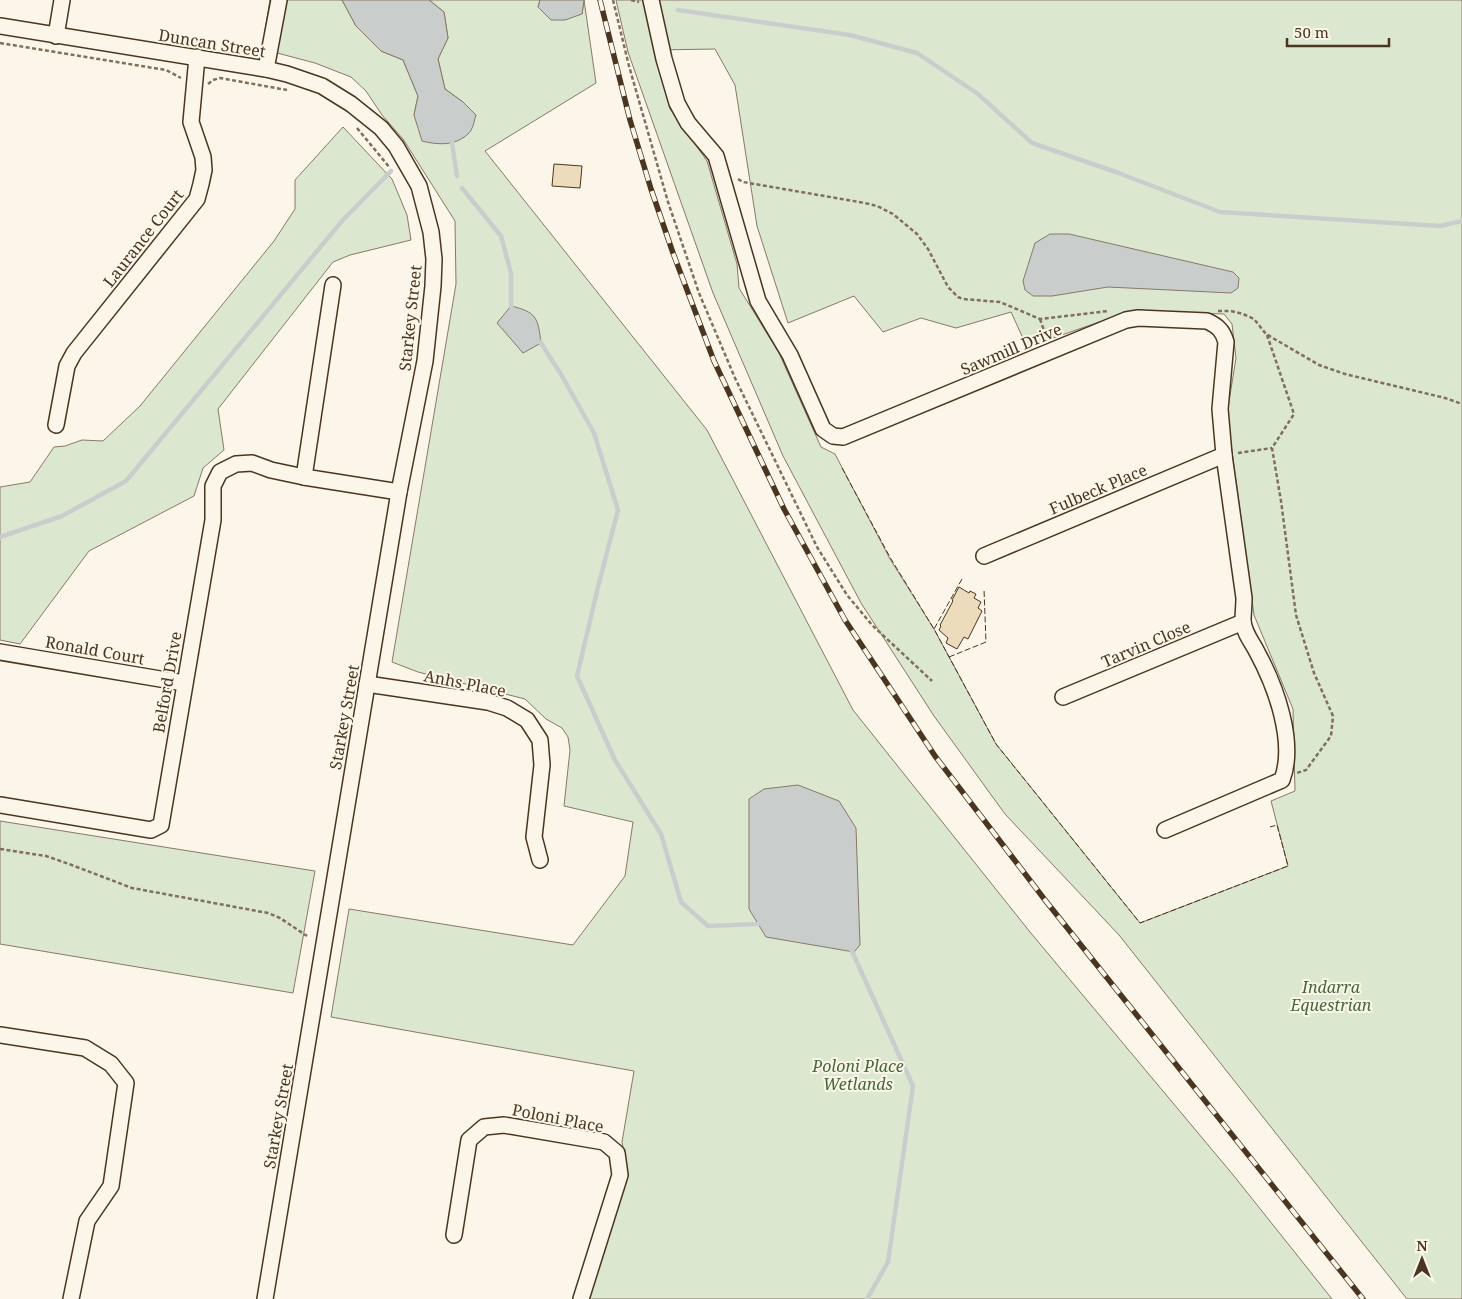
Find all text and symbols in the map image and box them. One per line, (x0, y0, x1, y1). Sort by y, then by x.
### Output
scale bar (1287, 15, 1390, 47)
text: 50 m (1294, 22, 1329, 42)
street label: Duncan Street (157, 24, 267, 62)
street label: Laurance Court (98, 184, 188, 292)
street label: Starkey Street (394, 264, 427, 372)
street label: Sawmill Drive (957, 318, 1065, 380)
street label: Fulbeck Place (1046, 458, 1150, 520)
street label: Tarvin Close (1098, 615, 1194, 673)
street label: Belford Drive (147, 629, 187, 735)
street label: Ronald Court (44, 630, 147, 670)
street label: Starkey Street (324, 662, 364, 771)
street label: Anhs Place (422, 664, 508, 702)
park label: Indarra Equestrian (1290, 976, 1372, 1016)
park label: Poloni Place Wetlands (811, 1055, 904, 1095)
street label: Starkey Street (258, 1061, 298, 1170)
street label: Poloni Place (510, 1098, 606, 1138)
north arrow (1397, 1234, 1447, 1284)
text: N (1416, 1236, 1428, 1255)

